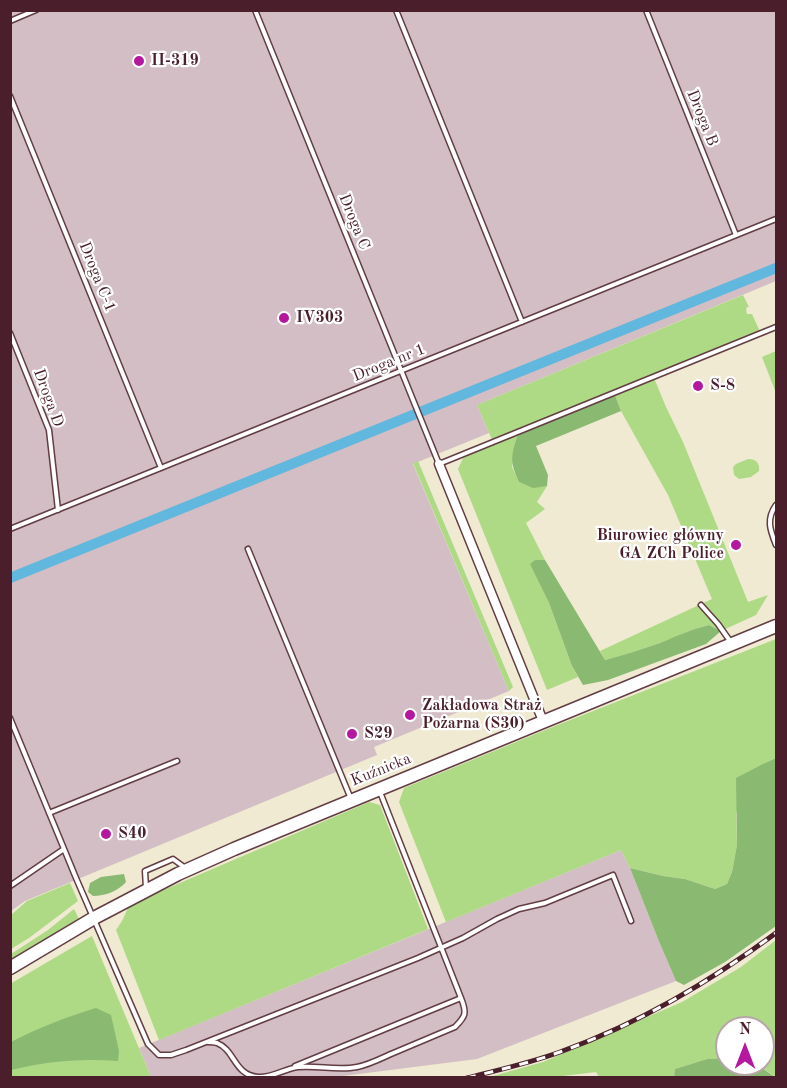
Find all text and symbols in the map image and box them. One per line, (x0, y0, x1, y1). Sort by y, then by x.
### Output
place label: II-319 (151, 51, 199, 71)
marker: II-319 (132, 54, 146, 68)
street label: Droga B (682, 87, 722, 149)
street label: Droga C (334, 191, 374, 253)
street label: Droga C-1 (74, 239, 120, 315)
place label: IV303 (296, 308, 343, 328)
marker: IV303 (277, 311, 291, 325)
street label: Droga nr 1 (350, 340, 428, 386)
street label: Droga D (29, 366, 67, 430)
place label: S-8 (710, 376, 735, 396)
marker: S-8 (691, 379, 705, 393)
place label: Biurowiec główny GA ZCh Police (596, 526, 724, 564)
marker: Biurowiec główny GA ZCh Police (729, 538, 743, 552)
place label: Zakładowa Straż Pożarna (S30) (422, 696, 542, 734)
marker: Zakładowa Straż Pożarna (S30) (403, 708, 417, 722)
place label: S29 (364, 724, 392, 744)
marker: S29 (345, 727, 359, 741)
street label: Kuźnicka (348, 749, 414, 791)
place label: S40 (118, 824, 146, 844)
marker: S40 (99, 827, 113, 841)
north arrow (715, 1016, 775, 1076)
text: N (739, 1022, 751, 1038)

